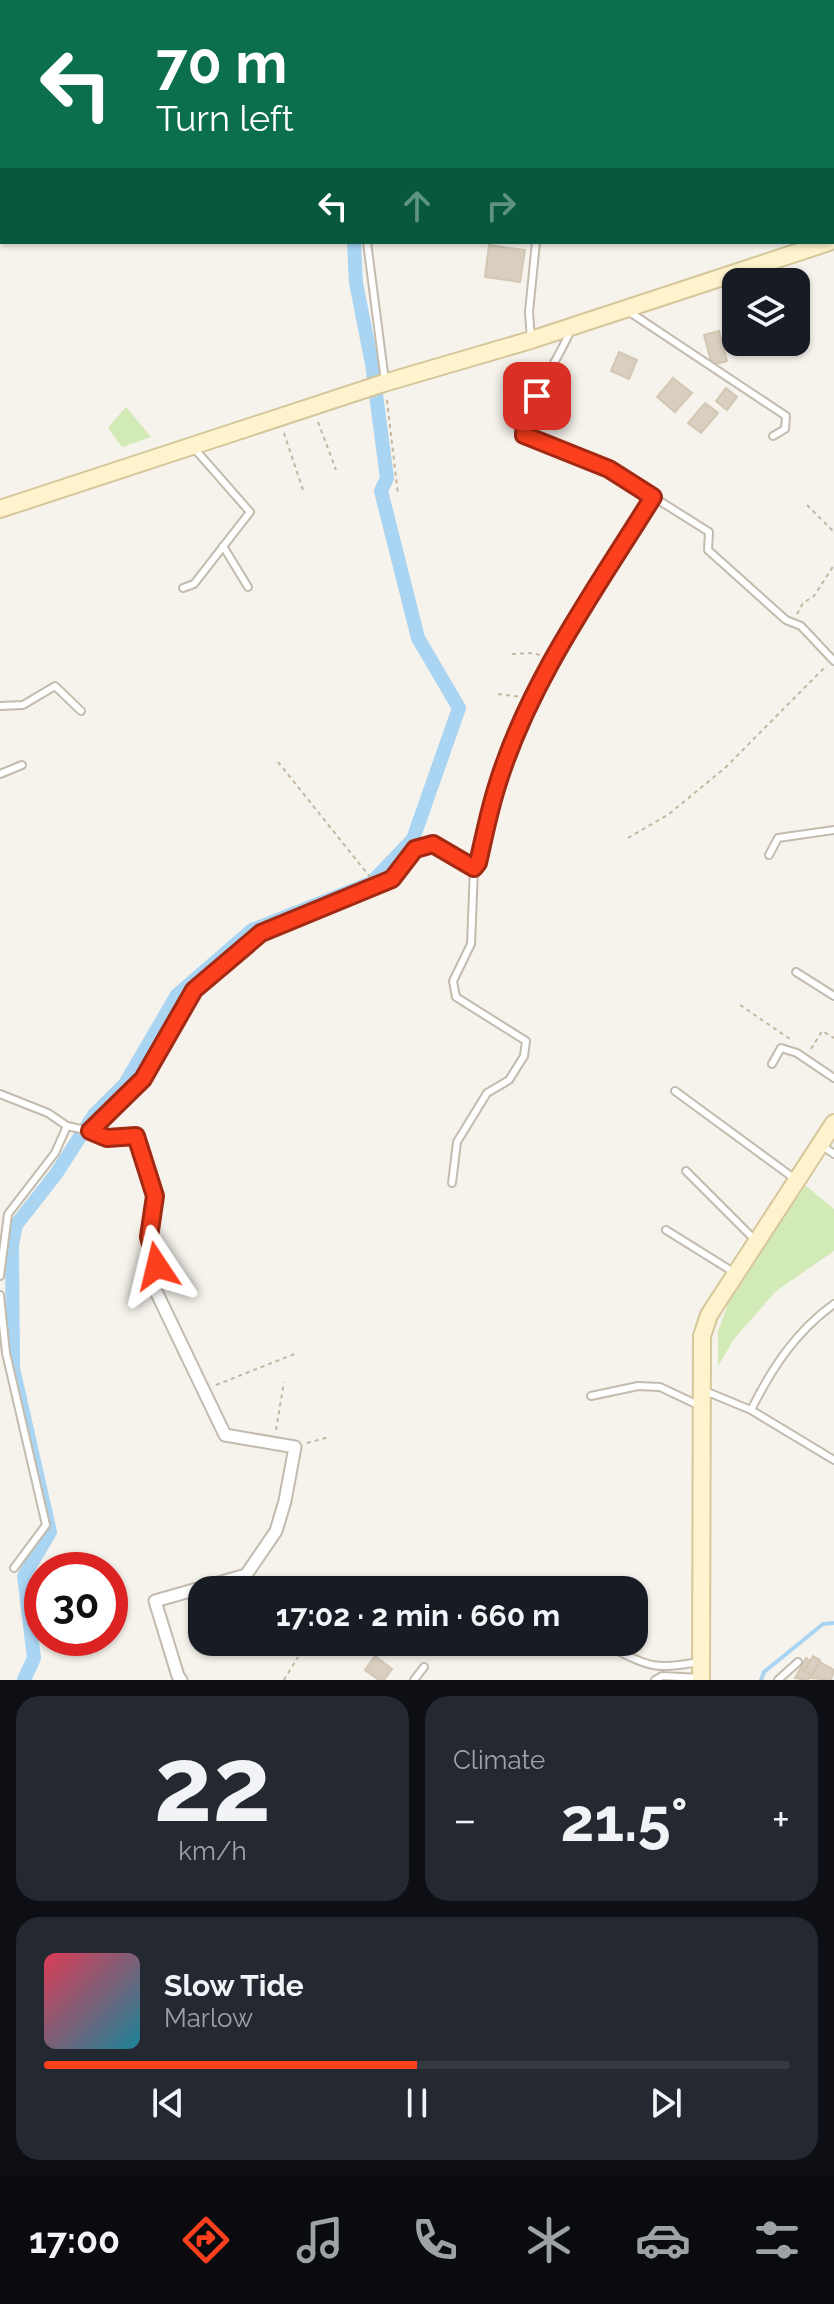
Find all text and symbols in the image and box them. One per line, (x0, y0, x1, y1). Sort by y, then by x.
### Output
text: 70 m (156, 30, 287, 96)
icon: left (24, 32, 128, 136)
text: Turn left (156, 97, 294, 139)
icon: left (311, 184, 355, 228)
icon: ahead (395, 184, 439, 228)
icon: right (479, 184, 523, 228)
map controls (722, 268, 810, 356)
button: layers (722, 268, 810, 356)
pin (503, 362, 571, 430)
icon: arrive (515, 374, 559, 418)
position arrow (115, 1224, 199, 1308)
speed limit sign: 30 (24, 1552, 128, 1656)
text: 17:02 · 2 min · 660 m (276, 1598, 560, 1633)
text: 22 (154, 1723, 271, 1845)
text: Climate (453, 1745, 545, 1775)
text: 21.5° (561, 1785, 688, 1855)
text: − (453, 1794, 477, 1845)
text: + (772, 1794, 790, 1845)
text: km/h (178, 1836, 247, 1866)
text: Slow Tide (164, 1968, 304, 2003)
text: Marlow (164, 2003, 253, 2033)
icon: previous (146, 2081, 190, 2125)
icon: pause (395, 2081, 439, 2125)
icon: next (644, 2081, 688, 2125)
icon: directions (178, 2212, 234, 2268)
icon: music (292, 2212, 348, 2268)
icon: phone (407, 2212, 463, 2268)
icon: climate (521, 2212, 577, 2268)
icon: car (635, 2212, 691, 2268)
icon: filters (749, 2212, 805, 2268)
text: 17:00 (29, 2219, 120, 2261)

